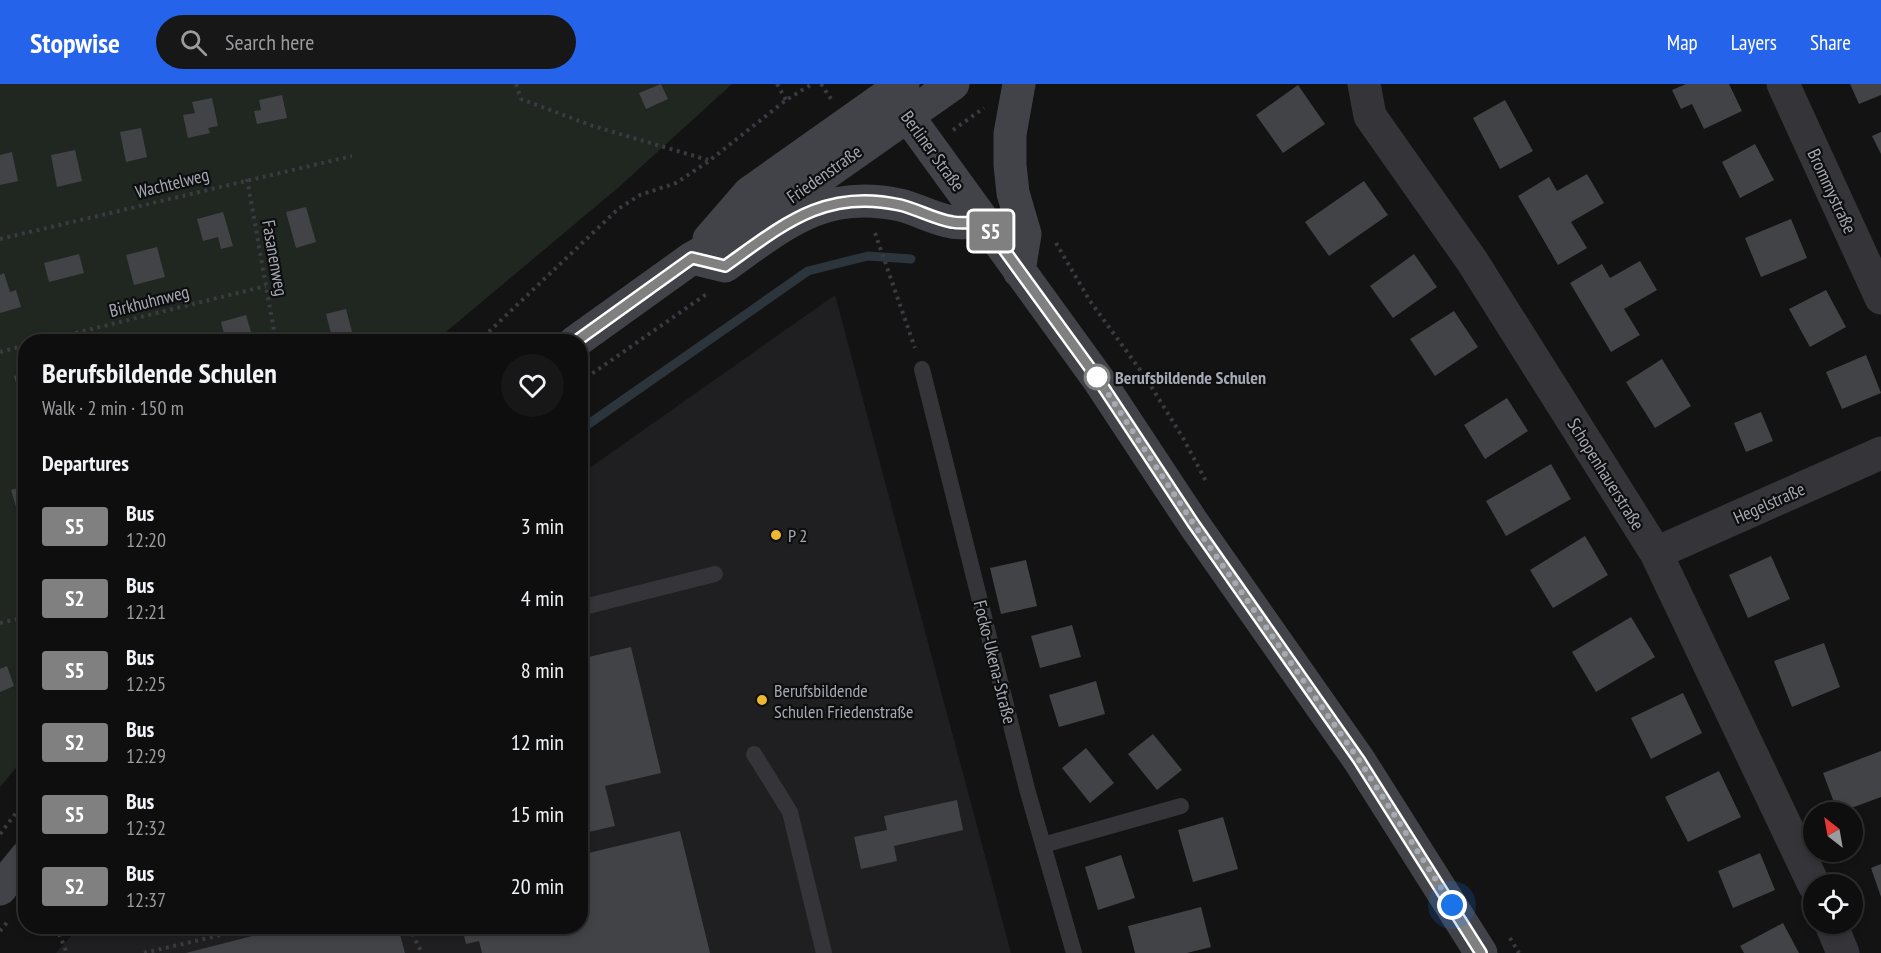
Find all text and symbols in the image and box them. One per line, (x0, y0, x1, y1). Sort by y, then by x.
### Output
search box (156, 15, 576, 69)
text: Stopwise (30, 24, 120, 61)
icon: search (177, 26, 210, 59)
text: Search here (225, 28, 314, 56)
text: Map (1667, 29, 1698, 56)
text: Layers (1731, 29, 1777, 56)
text: Share (1810, 29, 1851, 56)
street label: Berliner Straße (896, 106, 970, 196)
street label: Friedenstraße (782, 140, 866, 208)
street label: Brommystraße (1802, 145, 1862, 237)
street label: Wachtelweg (133, 163, 211, 203)
line badge: S5 (964, 212, 1018, 250)
street label: Fasanenweg (257, 218, 293, 298)
text: S5 (981, 218, 1001, 245)
street label: Birkhuhnweg (107, 280, 191, 322)
text: Berufsbildende Schulen (42, 354, 277, 391)
button: heart (501, 354, 564, 417)
marker: Berufsbildende Schulen (1084, 364, 1110, 390)
place label: Berufsbildende Schulen (1115, 366, 1266, 389)
text: Walk · 2 min · 150 m (42, 395, 184, 421)
street label: Schopenhauerstraße (1562, 414, 1650, 534)
text: Departures (42, 449, 129, 477)
street label: Hegelstraße (1730, 477, 1808, 529)
text: Bus (126, 499, 154, 527)
text: 3 min (521, 512, 564, 540)
text: S5 (65, 513, 85, 540)
place label: P 2 (788, 524, 807, 547)
text: 12:20 (126, 527, 166, 553)
marker: P 2 (769, 528, 783, 542)
text: Bus (126, 571, 154, 599)
text: 4 min (521, 584, 564, 612)
text: S2 (65, 585, 85, 612)
street label: Focko-Ukena-Straße (969, 598, 1021, 726)
text: 12:21 (126, 599, 166, 625)
text: Bus (126, 643, 154, 671)
text: 8 min (521, 656, 564, 684)
text: S5 (65, 657, 85, 684)
text: 12:25 (126, 671, 166, 697)
place label: Berufsbildende Schulen Friedenstraße (774, 679, 913, 723)
marker: Berufsbildende Schulen Friedenstraße (755, 693, 769, 707)
text: Bus (126, 715, 154, 743)
text: 12 min (511, 728, 564, 756)
text: S2 (65, 729, 85, 756)
text: 12:29 (126, 743, 166, 769)
text: Bus (126, 787, 154, 815)
text: 15 min (511, 800, 564, 828)
text: S5 (65, 801, 85, 828)
north arrow (1803, 802, 1863, 862)
map controls (1803, 802, 1863, 934)
text: 12:32 (126, 815, 166, 841)
text: Bus (126, 859, 154, 887)
text: 20 min (511, 872, 564, 900)
text: S2 (65, 873, 85, 900)
button: locate (1803, 874, 1863, 934)
text: 12:37 (126, 887, 166, 913)
your location (1437, 890, 1467, 920)

